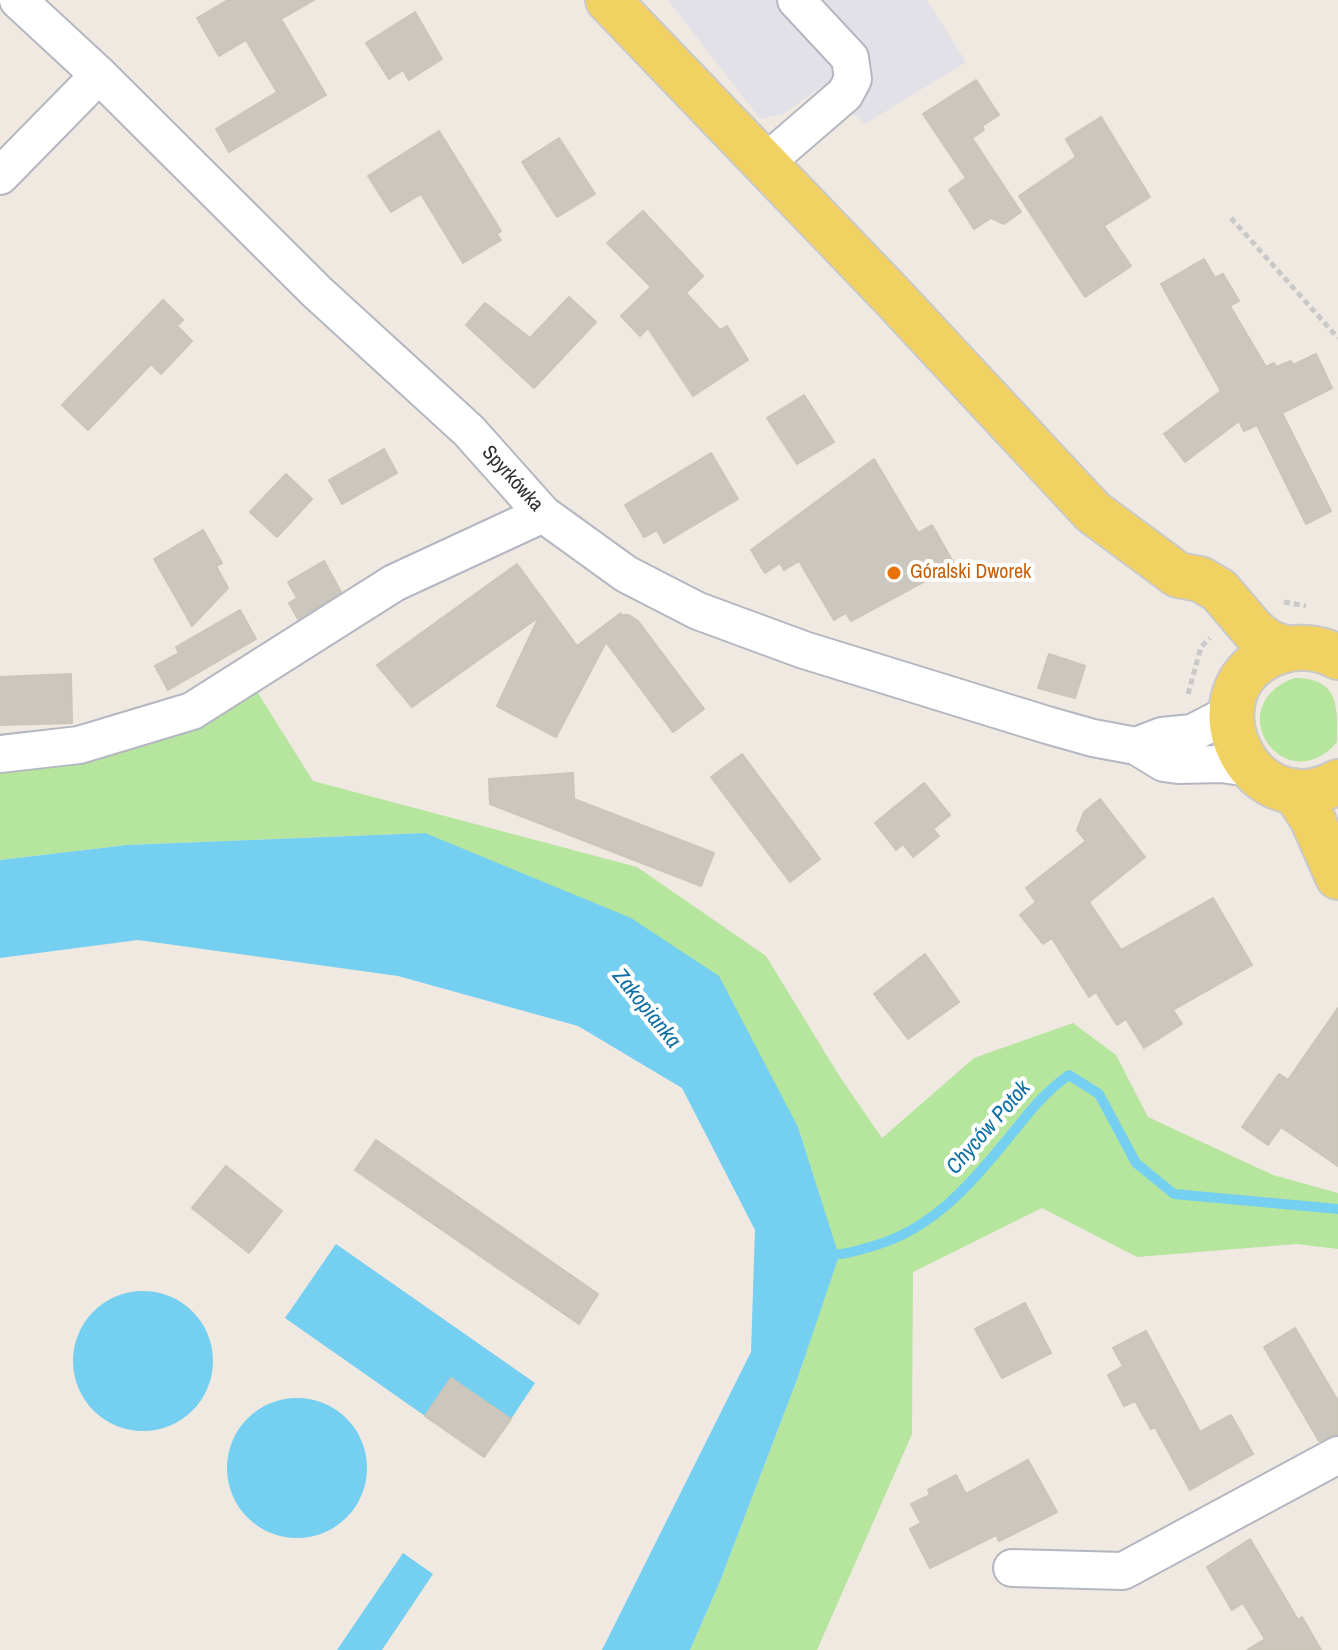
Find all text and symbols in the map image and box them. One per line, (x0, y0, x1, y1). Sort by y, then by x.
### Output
street label: Spyrkówka (476, 441, 548, 517)
place label: Góralski Dworek (910, 561, 1031, 585)
marker: Góralski Dworek (885, 564, 903, 582)
water label: Zakopianka (606, 964, 686, 1054)
water label: Chyców Potok (941, 1076, 1037, 1180)

